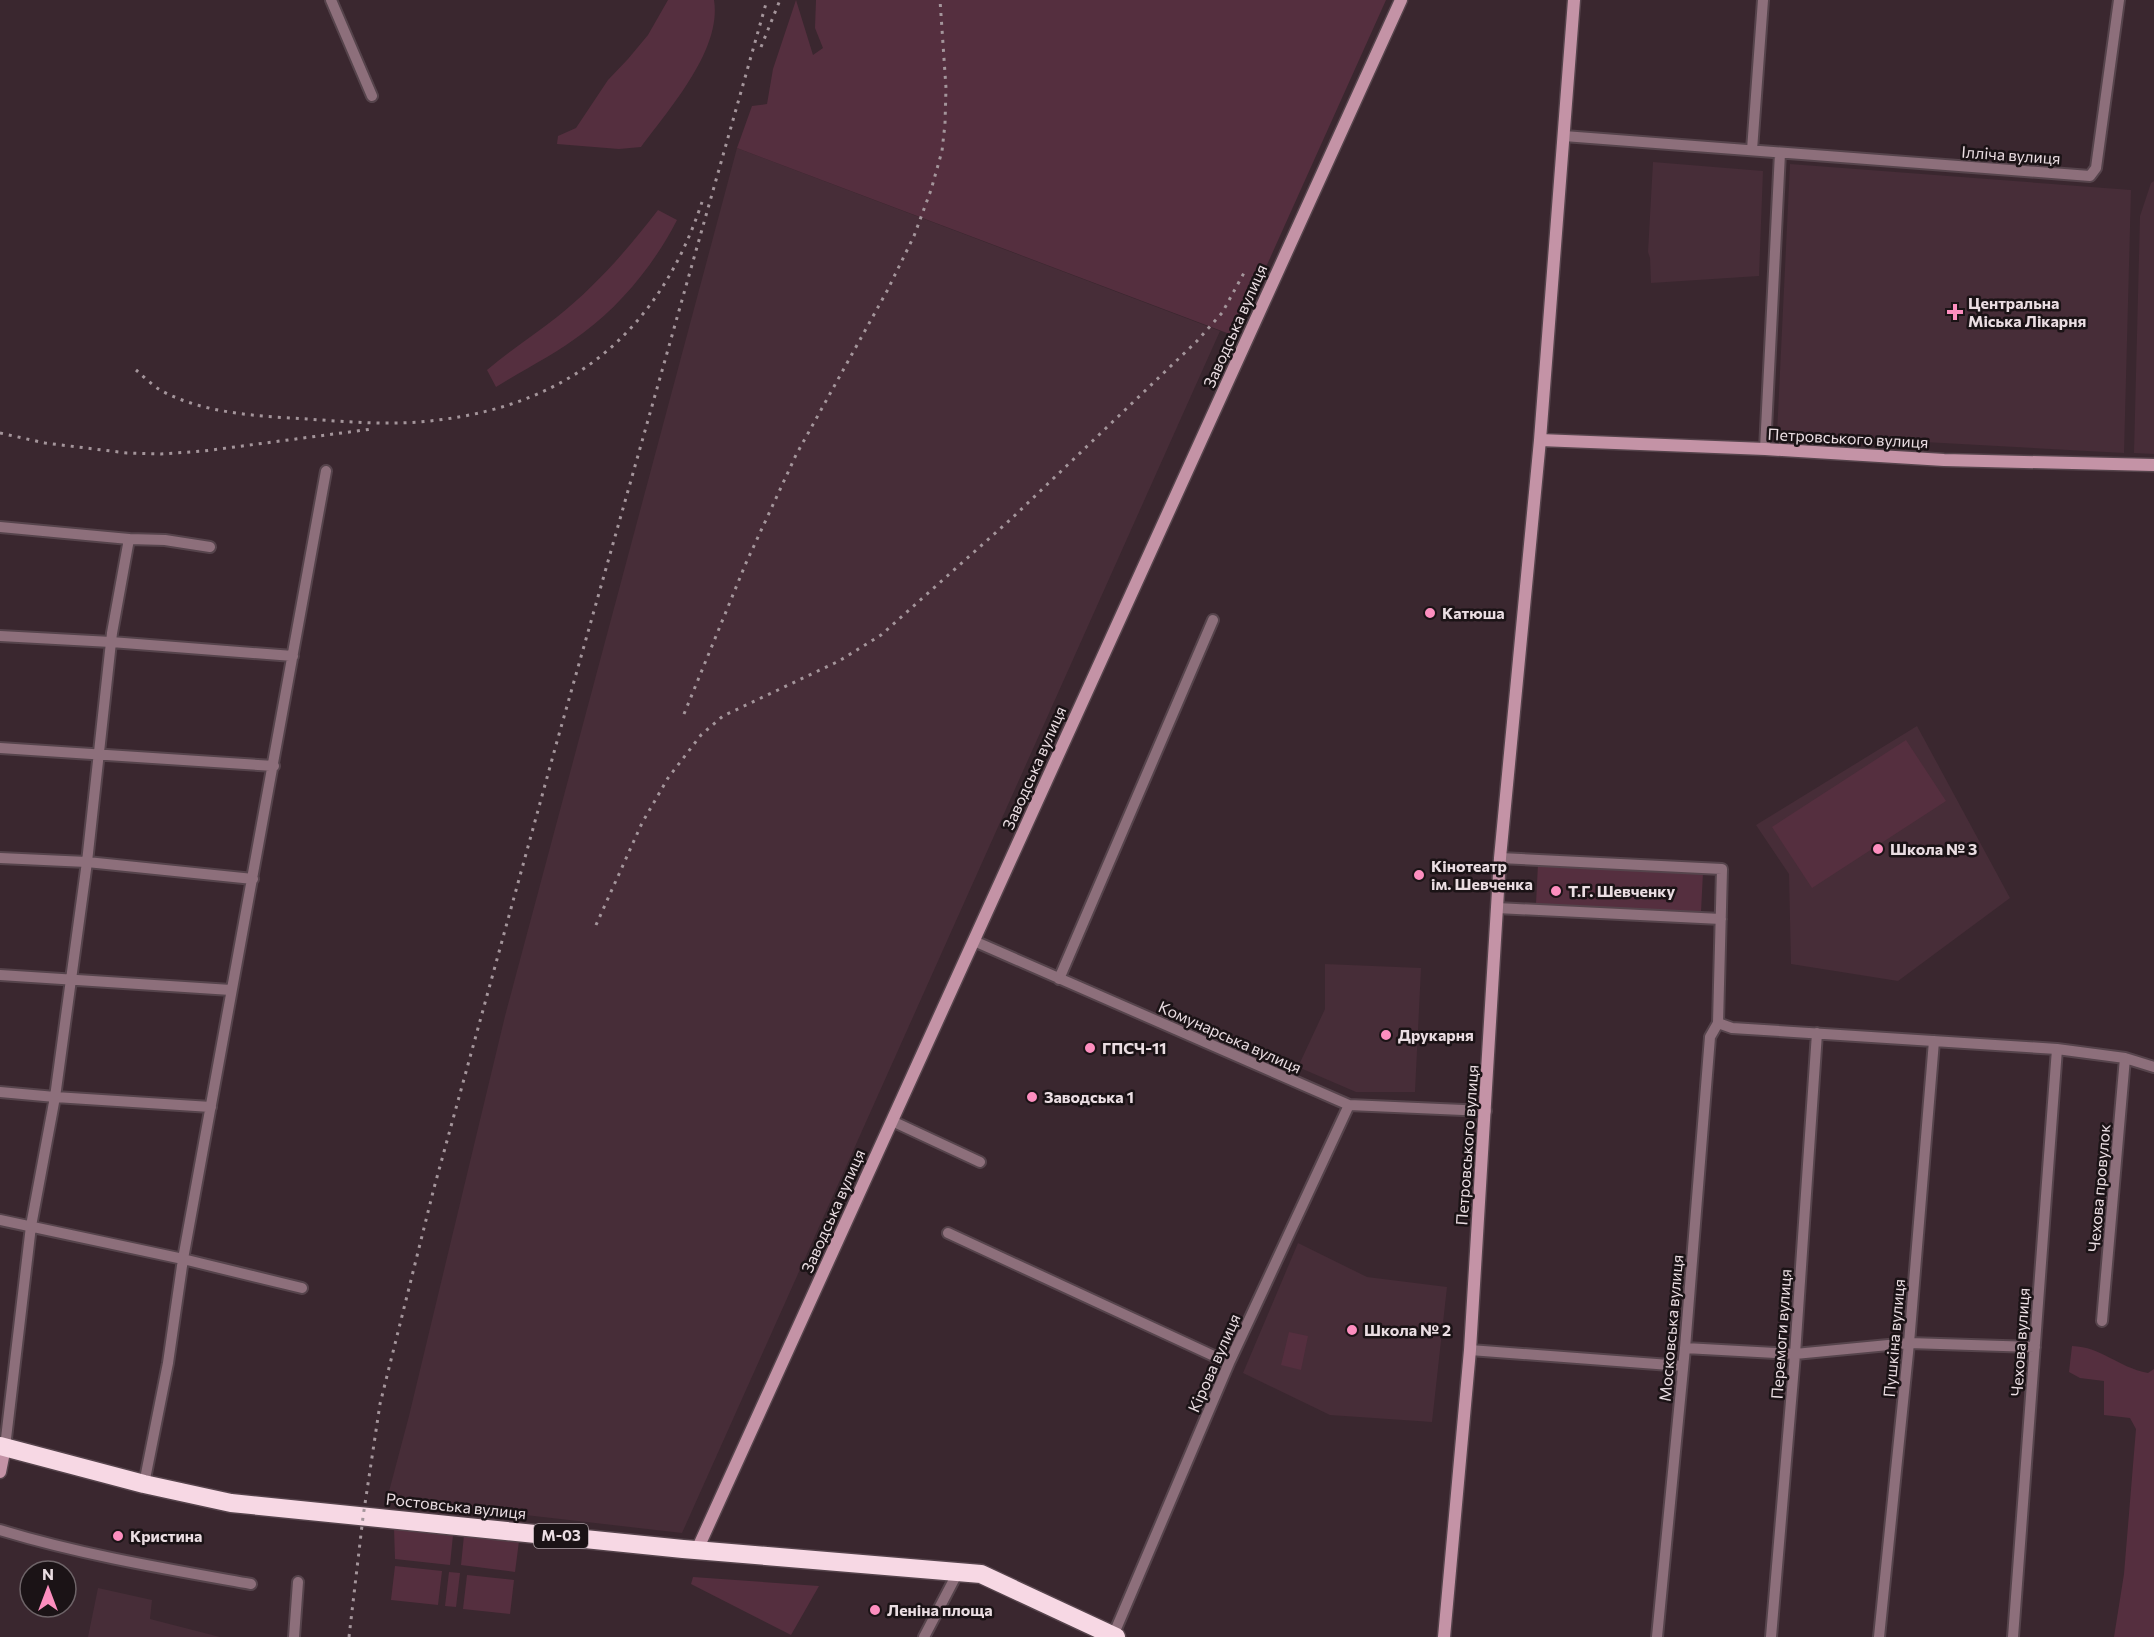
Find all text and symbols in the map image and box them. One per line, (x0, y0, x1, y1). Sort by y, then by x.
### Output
street label: Ілліча вулиця (1961, 142, 2061, 167)
street label: Заводська вулиця (1199, 261, 1270, 390)
place label: Центральна Міська Лікарня (1968, 293, 2086, 330)
marker: Центральна Міська Лікарня (1946, 303, 1964, 321)
street label: Петровського вулиця (1767, 424, 1929, 451)
place label: Катюша (1442, 603, 1505, 622)
marker: Катюша (1423, 606, 1437, 620)
street label: Заводська вулиця (998, 703, 1069, 832)
place label: Школа № 3 (1890, 839, 1977, 858)
marker: Школа № 3 (1871, 842, 1885, 856)
place label: Кінотеатр ім. Шевченка (1431, 856, 1533, 893)
marker: Кінотеатр ім. Шевченка (1412, 868, 1426, 882)
place label: Т.Г. Шевченку (1568, 881, 1675, 900)
marker: Т.Г. Шевченку (1549, 884, 1563, 898)
street label: Комунарська вулиця (1156, 996, 1305, 1077)
place label: Друкарня (1398, 1025, 1474, 1044)
marker: Друкарня (1379, 1028, 1393, 1042)
place label: ГПСЧ-11 (1102, 1038, 1167, 1057)
marker: ГПСЧ-11 (1083, 1041, 1097, 1055)
street label: Петровського вулиця (1451, 1064, 1482, 1226)
place label: Заводська 1 (1044, 1087, 1134, 1106)
marker: Заводська 1 (1025, 1090, 1039, 1104)
street label: Чехова провулок (2083, 1123, 2114, 1253)
street label: Заводська вулиця (797, 1146, 868, 1275)
street label: Московська вулиця (1655, 1254, 1686, 1402)
street label: Перемоги вулиця (1766, 1268, 1795, 1400)
street label: Пушкіна вулиця (1879, 1278, 1908, 1398)
street label: Чехова вулиця (2006, 1287, 2033, 1397)
street label: Кірова вулиця (1183, 1311, 1244, 1415)
place label: Школа № 2 (1364, 1320, 1451, 1339)
marker: Школа № 2 (1345, 1323, 1359, 1337)
street label: Ростовська вулиця (385, 1489, 527, 1522)
road number: М-03 (534, 1524, 588, 1548)
place label: Кристина (130, 1526, 202, 1545)
marker: Кристина (111, 1529, 125, 1543)
north arrow (18, 1559, 78, 1619)
text: N (42, 1564, 54, 1583)
place label: Леніна площа (887, 1600, 993, 1619)
marker: Леніна площа (868, 1603, 882, 1617)

